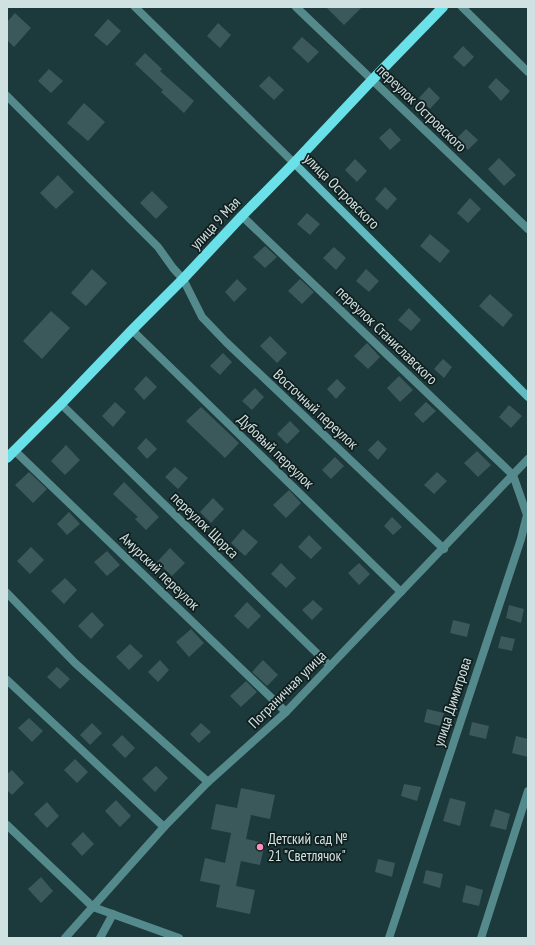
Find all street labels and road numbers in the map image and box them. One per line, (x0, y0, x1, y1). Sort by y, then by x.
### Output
street label: переулок Островского (373, 60, 471, 156)
street label: улица Островского (300, 149, 384, 233)
street label: улица 9 Мая (186, 193, 244, 253)
street label: переулок Станиславского (332, 282, 442, 388)
street label: Восточный переулок (270, 365, 363, 453)
street label: Дубовый переулок (234, 410, 318, 492)
street label: переулок Щорса (167, 488, 243, 562)
street label: Амурский переулок (116, 528, 204, 614)
street label: Пограничная улица (244, 646, 330, 732)
street label: улица Димитрова (429, 655, 475, 749)

